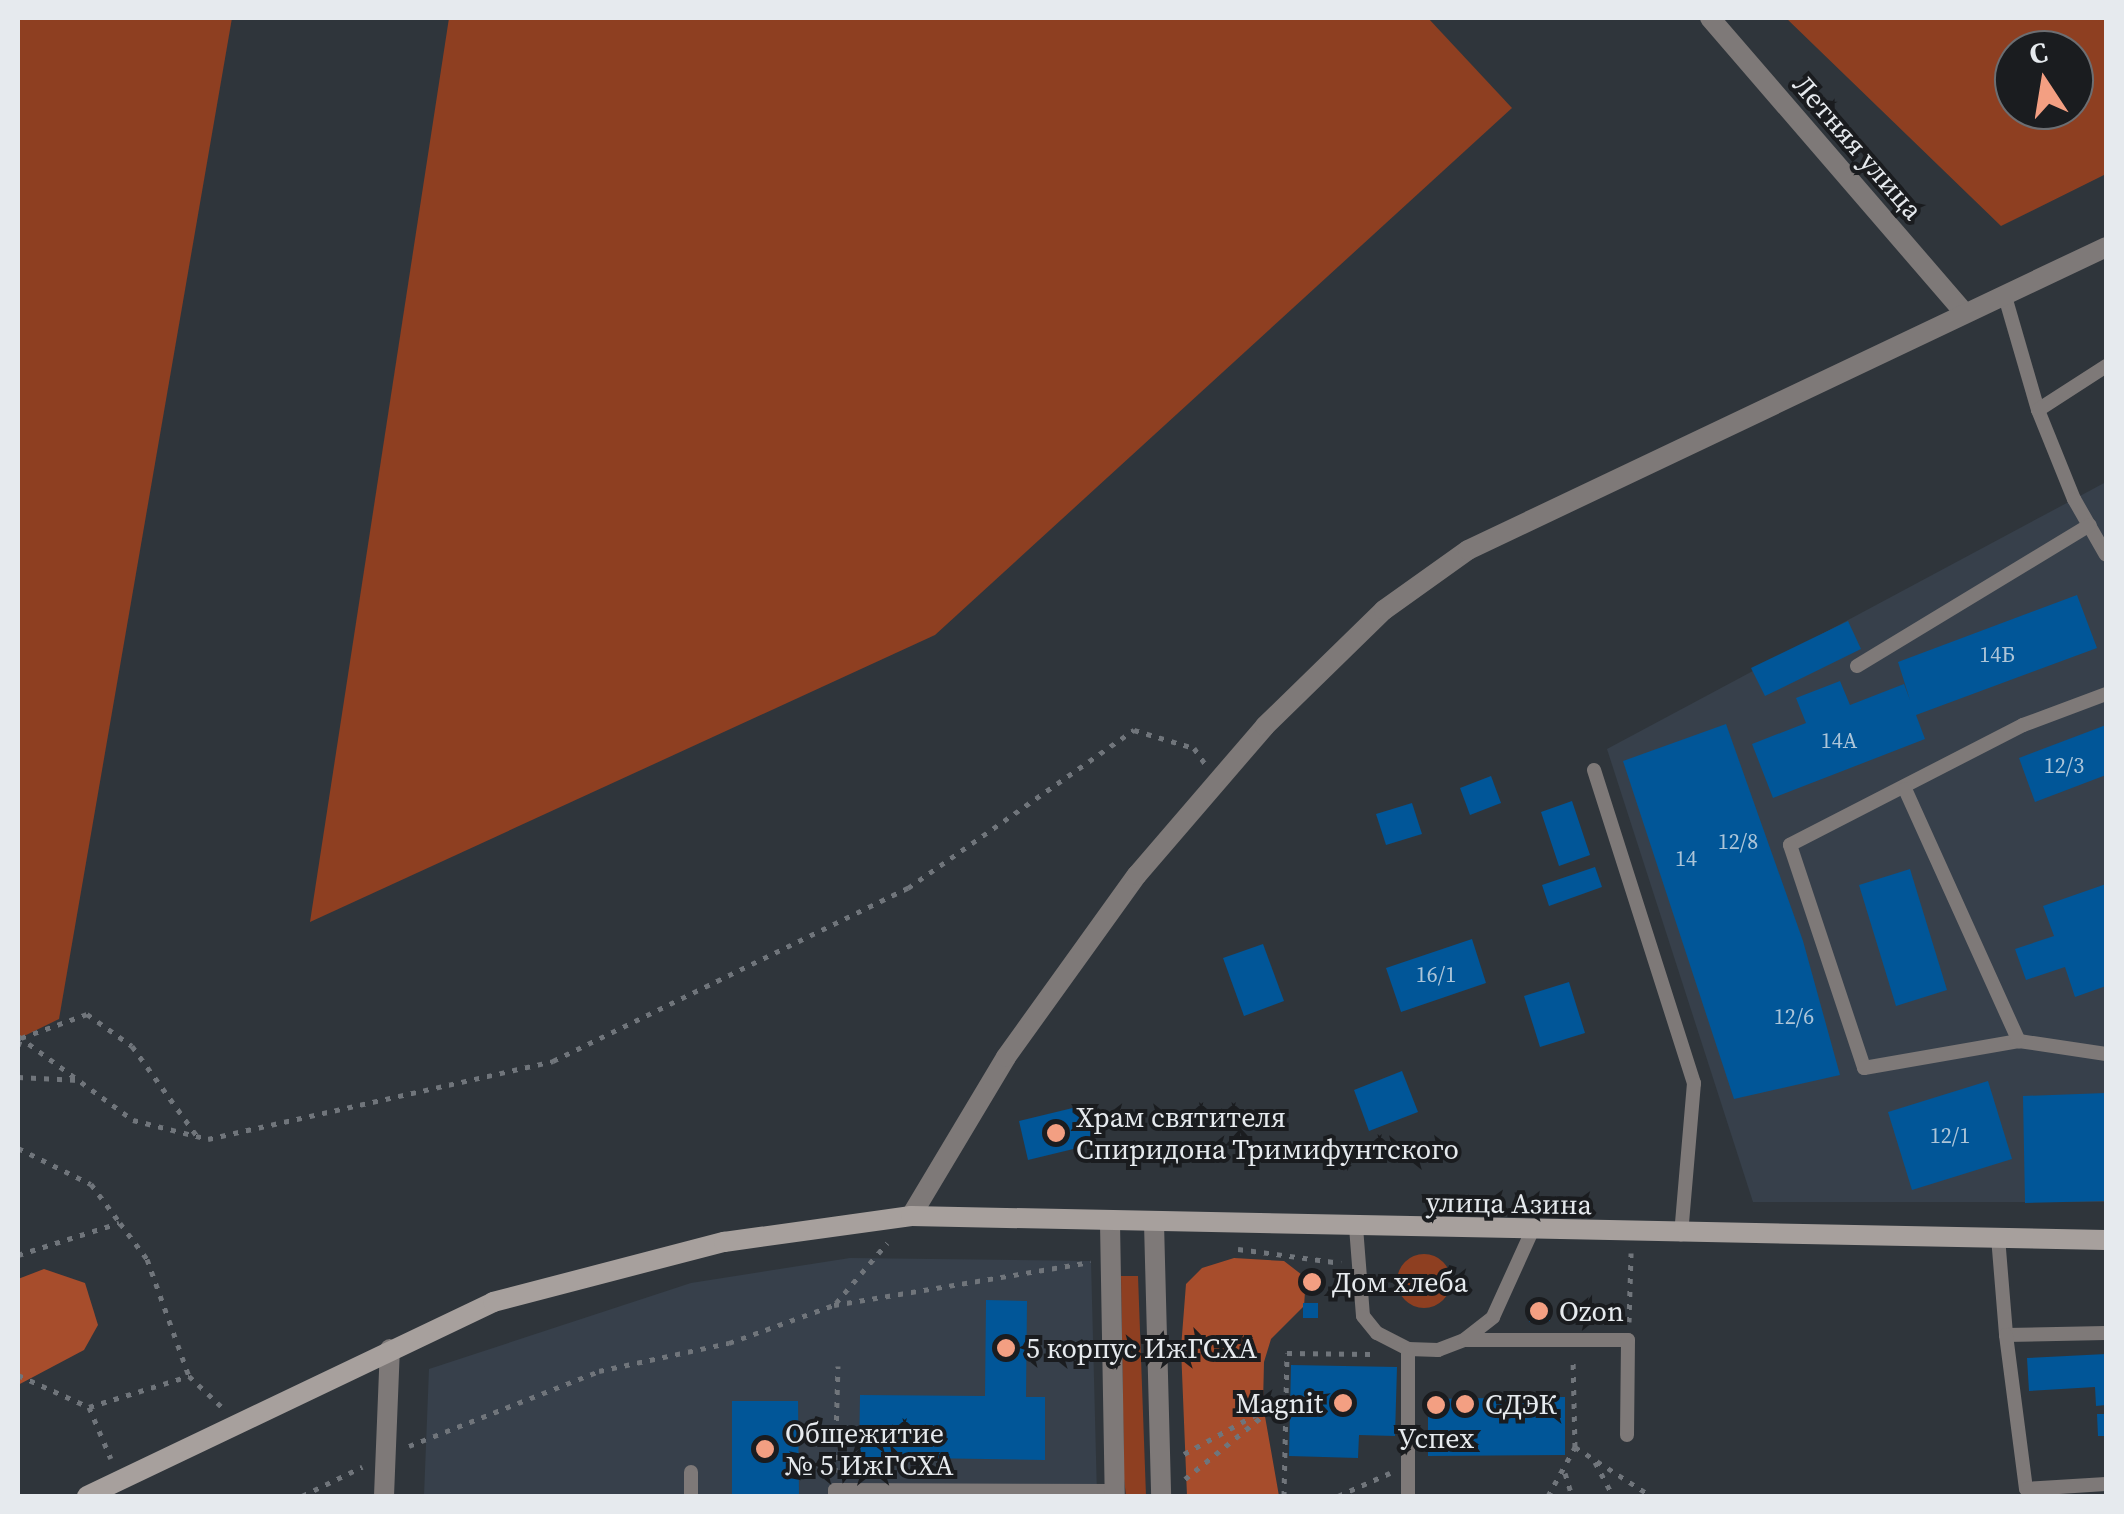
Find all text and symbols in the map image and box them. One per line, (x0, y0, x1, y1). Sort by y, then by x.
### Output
north arrow (1994, 30, 2094, 130)
text: С (2026, 32, 2051, 73)
street label: Летняя улица (1786, 68, 1930, 226)
house number: 14Б (1979, 642, 2015, 668)
house number: 14А (1821, 728, 1857, 754)
house number: 12/3 (2044, 753, 2084, 779)
house number: 12/8 (1718, 829, 1758, 855)
house number: 14 (1675, 846, 1697, 872)
house number: 16/1 (1416, 962, 1456, 988)
house number: 12/6 (1774, 1004, 1814, 1030)
place label: Храм святителя Спиридона Тримифунтского (1076, 1100, 1459, 1166)
marker: Храм святителя Спиридона Тримифунтского (1045, 1122, 1067, 1144)
house number: 12/1 (1930, 1123, 1970, 1149)
street label: улица Азина (1426, 1185, 1592, 1221)
place label: Дом хлеба (1332, 1265, 1468, 1299)
marker: Дом хлеба (1301, 1271, 1323, 1293)
place label: Ozon (1559, 1294, 1624, 1328)
marker: Ozon (1528, 1300, 1550, 1322)
place label: 5 корпус ИжГСХА (1026, 1331, 1257, 1365)
marker: 5 корпус ИжГСХА (995, 1337, 1017, 1359)
place label: Magnit (1235, 1386, 1323, 1420)
place label: СДЭК (1485, 1387, 1557, 1421)
marker: Magnit (1332, 1392, 1354, 1414)
marker: СДЭК (1454, 1393, 1476, 1415)
marker: Успех (1425, 1394, 1447, 1416)
place label: Общежитие № 5 ИжГСХА (785, 1416, 954, 1482)
place label: Успех (1398, 1421, 1474, 1455)
marker: Общежитие № 5 ИжГСХА (754, 1438, 776, 1460)

